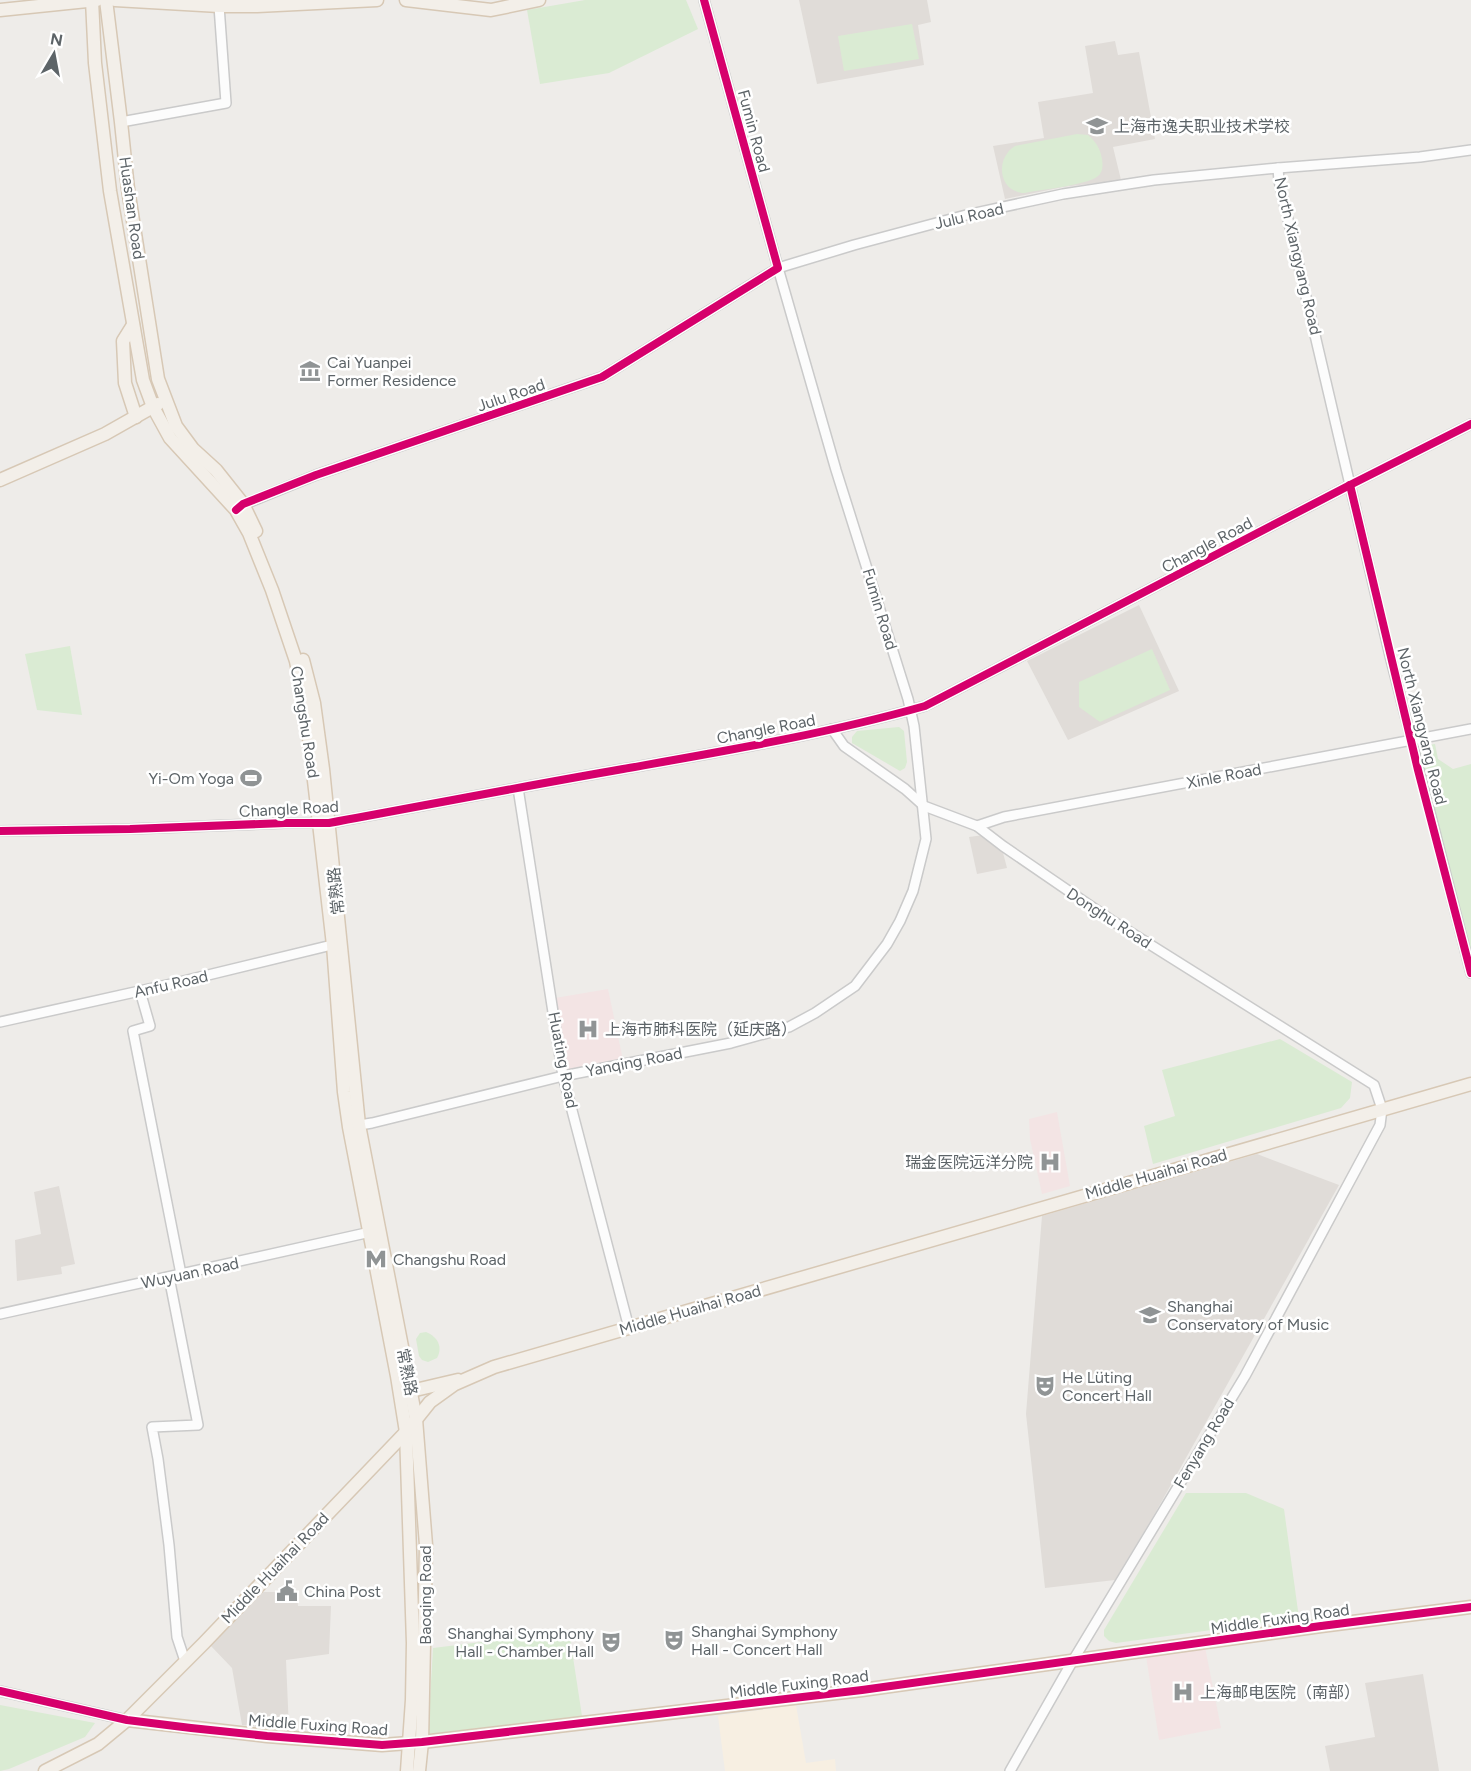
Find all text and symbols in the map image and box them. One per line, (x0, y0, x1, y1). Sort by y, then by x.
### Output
north arrow (24, 24, 84, 84)
text: N (49, 29, 64, 50)
street label: Fumin Road (734, 88, 774, 174)
school or university icon: 上海市逸夫职业技术学校 (1085, 114, 1109, 138)
place label: 上海市逸夫职业技术学校 (1114, 117, 1290, 136)
street label: Huashan Road (115, 155, 149, 261)
street label: North Xiangyang Road (1271, 175, 1325, 337)
street label: Julu Road (933, 199, 1005, 233)
place label: Cai Yuanpei Former Residence (327, 353, 457, 390)
museum icon: Cai Yuanpei Former Residence (298, 359, 322, 383)
street label: Julu Road (475, 375, 547, 415)
street label: Changle Road (1158, 513, 1256, 577)
street label: Fumin Road (859, 566, 901, 652)
street label: North Xiangyang Road (1393, 645, 1451, 807)
street label: Changshu Road (287, 665, 323, 779)
street label: Changle Road (715, 710, 817, 748)
street label: Xinle Road (1185, 759, 1263, 793)
sports icon: Yi-Om Yoga (239, 766, 263, 790)
place label: Yi-Om Yoga (148, 769, 234, 788)
street label: Changle Road (239, 797, 339, 821)
street label: 常熟路 (324, 866, 348, 916)
street label: Donghu Road (1063, 884, 1155, 952)
street label: Anfu Road (132, 966, 210, 1002)
street label: Huating Road (544, 1010, 582, 1110)
hospital icon: 上海市肺科医院（延庆路） (576, 1017, 600, 1041)
place label: 上海市肺科医院（延庆路） (605, 1020, 797, 1039)
street label: Yanqing Road (584, 1043, 684, 1081)
street label: Middle Huaihai Road (1083, 1145, 1229, 1203)
hospital icon: 瑞金医院远洋分院 (1038, 1150, 1062, 1174)
place label: 瑞金医院远洋分院 (905, 1153, 1033, 1172)
metro station icon: Changshu Road (364, 1247, 388, 1271)
place label: Changshu Road (393, 1250, 506, 1269)
street label: Wuyuan Road (139, 1253, 241, 1293)
street label: Middle Huaihai Road (617, 1281, 763, 1339)
place label: Shanghai Conservatory of Music (1167, 1297, 1329, 1334)
school or university icon: Shanghai Conservatory of Music (1138, 1303, 1162, 1327)
street label: 常熟路 (393, 1347, 421, 1397)
place label: He Lüting Concert Hall (1062, 1368, 1152, 1405)
theatre icon: He Lüting Concert Hall (1033, 1374, 1057, 1398)
street label: Fenyang Road (1170, 1395, 1238, 1491)
street label: Middle Huaihai Road (217, 1509, 333, 1627)
street label: Baoqing Road (416, 1545, 435, 1645)
public building icon: China Post (275, 1579, 299, 1603)
place label: China Post (304, 1582, 381, 1601)
street label: Middle Fuxing Road (1209, 1600, 1351, 1638)
place label: Shanghai Symphony Hall - Concert Hall (691, 1622, 838, 1659)
place label: Shanghai Symphony Hall - Chamber Hall (447, 1624, 595, 1661)
theatre icon: Shanghai Symphony Hall - Concert Hall (662, 1628, 686, 1652)
theatre icon: Shanghai Symphony Hall - Chamber Hall (599, 1630, 623, 1654)
street label: Middle Fuxing Road (728, 1666, 870, 1702)
hospital icon: 上海邮电医院（南部） (1171, 1680, 1195, 1704)
place label: 上海邮电医院（南部） (1200, 1683, 1360, 1702)
street label: Middle Fuxing Road (247, 1711, 389, 1739)

